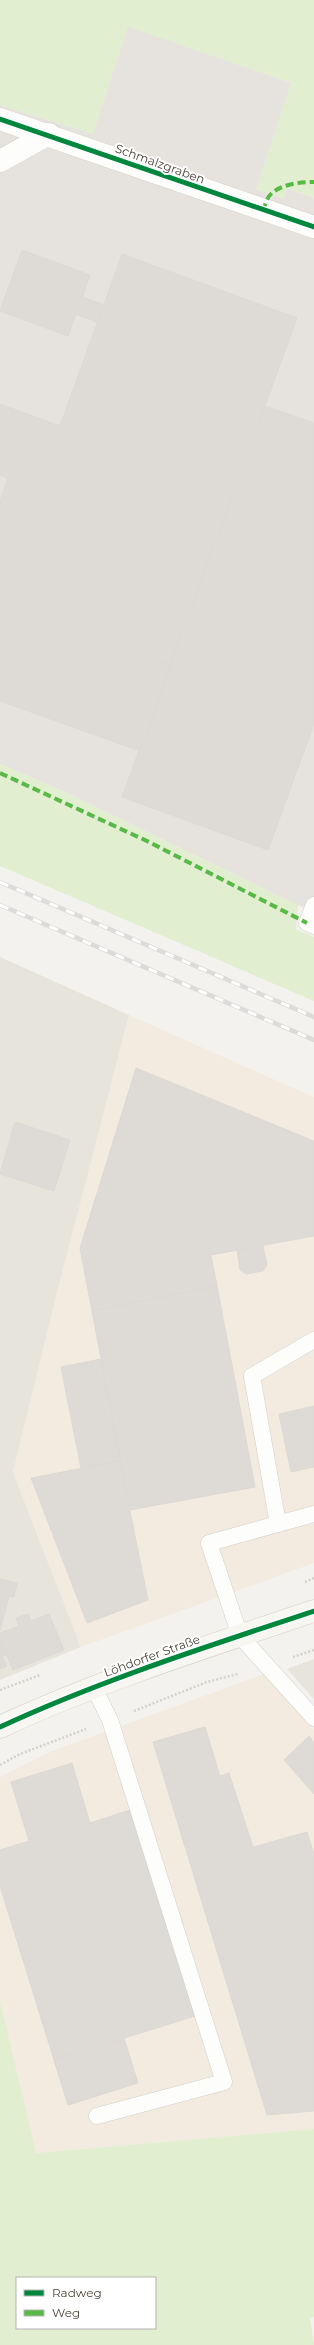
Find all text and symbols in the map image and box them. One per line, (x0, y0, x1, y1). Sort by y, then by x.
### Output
street label: Schmalzgraben (113, 140, 207, 187)
street label: Löhdorfer Straße (102, 1631, 202, 1680)
legend (16, 2277, 156, 2329)
text: Radweg (52, 2285, 102, 2300)
text: Weg (52, 2305, 80, 2320)

